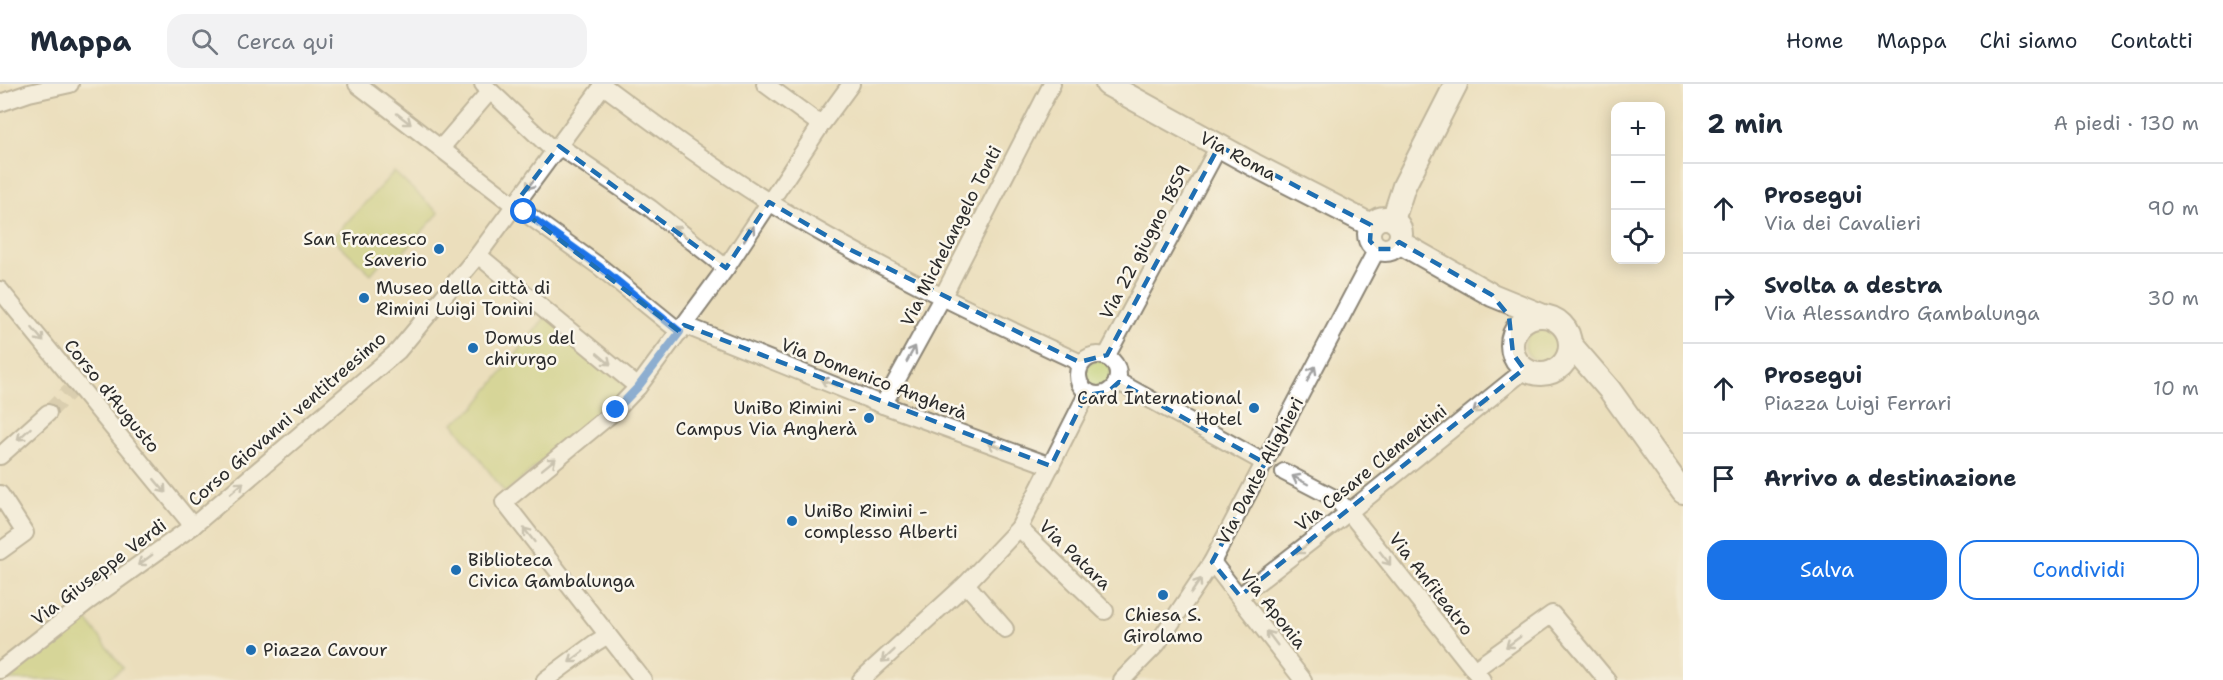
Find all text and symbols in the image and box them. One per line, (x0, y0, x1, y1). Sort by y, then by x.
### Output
search box (167, 14, 587, 68)
text: Mappa (30, 22, 131, 60)
icon: search (188, 25, 221, 58)
text: Cerca qui (236, 27, 334, 56)
text: Home (1786, 27, 1844, 55)
text: Mappa (1877, 27, 1947, 55)
text: Chi siamo (1980, 27, 2077, 55)
text: Contatti (2110, 27, 2193, 55)
map controls (1611, 102, 1665, 264)
button: + (1611, 102, 1665, 156)
text: 2 min (1707, 106, 1783, 141)
text: A piedi · 130 m (2054, 110, 2199, 136)
one-way arrow (395, 112, 411, 125)
street label: Via Roma (1195, 126, 1281, 186)
street label: Via Michelangelo Tonti (895, 141, 1007, 331)
button: − (1611, 156, 1665, 210)
street label: Via 22 giugno 1859 (1094, 160, 1196, 324)
one-way arrow (526, 173, 538, 189)
text: Prosegui (1764, 181, 1862, 210)
icon: ahead (1707, 192, 1740, 225)
text: 90 m (2147, 195, 2199, 221)
route start (510, 198, 536, 224)
button: locate (1611, 210, 1665, 264)
text: Via dei Cavalieri (1764, 210, 1921, 236)
one-way arrow (672, 225, 688, 238)
one-way arrow (743, 225, 755, 241)
place label: San Francesco Saverio (303, 227, 427, 272)
marker: San Francesco Saverio (432, 242, 446, 256)
text: Svolta a destra (1764, 271, 1942, 300)
place label: Museo della città di Rimini Luigi Tonini (376, 276, 550, 321)
icon: right (1707, 282, 1740, 315)
text: 30 m (2147, 285, 2199, 311)
marker: Museo della città di Rimini Luigi Tonini (357, 291, 371, 305)
text: Via Alessandro Gambalunga (1764, 300, 2040, 326)
street label: Corso Giovanni ventitreesimo (183, 326, 391, 512)
place label: Domus del chirurgo (485, 326, 576, 371)
one-way arrow (31, 327, 44, 343)
street label: Via Domenico Angherà (777, 332, 971, 426)
street label: Corso d'Augusto (59, 334, 165, 458)
marker: Domus del chirurgo (466, 341, 480, 355)
one-way arrow (905, 346, 917, 363)
one-way arrow (596, 352, 611, 366)
text: Prosegui (1764, 361, 1862, 390)
one-way arrow (1306, 365, 1318, 383)
icon: ahead (1707, 372, 1740, 405)
text: 10 m (2153, 375, 2199, 401)
one-way arrow (820, 377, 839, 388)
place label: Card International Hotel (1077, 386, 1243, 431)
text: Piazza Luigi Ferrari (1764, 390, 1952, 416)
street label: Via Dante Alighieri (1211, 393, 1309, 549)
route end (602, 396, 628, 422)
place label: UniBo Rimini - Campus Via Angherà (676, 396, 857, 441)
street label: Via Cesare Clementini (1290, 399, 1452, 537)
one-way arrow (1472, 400, 1488, 413)
marker: Card International Hotel (1247, 401, 1261, 415)
marker: UniBo Rimini - Campus Via Angherà (862, 411, 876, 425)
one-way arrow (17, 427, 32, 441)
one-way arrow (988, 440, 1006, 451)
one-way arrow (540, 458, 556, 471)
icon: arrive (1707, 462, 1740, 495)
text: Arrivo a destinazione (1764, 464, 2016, 493)
one-way arrow (1292, 474, 1309, 486)
one-way arrow (153, 478, 167, 493)
one-way arrow (229, 481, 244, 495)
place label: UniBo Rimini - complesso Alberti (804, 499, 958, 544)
street label: Via Giuseppe Verdi (27, 513, 171, 631)
marker: UniBo Rimini - complesso Alberti (785, 514, 799, 528)
street label: Via Patara (1034, 515, 1116, 595)
one-way arrow (523, 527, 536, 543)
street label: Via Anfiteatro (1383, 528, 1479, 640)
button: Salva (1707, 540, 1947, 600)
button: Condividi (1959, 540, 2199, 600)
one-way arrow (1295, 542, 1311, 555)
place label: Biblioteca Civica Gambalunga (468, 548, 635, 593)
one-way arrow (1379, 550, 1392, 566)
one-way arrow (138, 554, 154, 566)
marker: Biblioteca Civica Gambalunga (449, 563, 463, 577)
street label: Via Aponia (1234, 564, 1312, 654)
one-way arrow (1190, 578, 1202, 594)
marker: Chiesa S. Girolamo (1156, 588, 1170, 602)
place label: Chiesa S. Girolamo (1123, 603, 1203, 648)
one-way arrow (1265, 631, 1278, 647)
one-way arrow (1505, 636, 1521, 648)
place label: Piazza Cavour (263, 638, 388, 662)
marker: Piazza Cavour (244, 643, 258, 657)
one-way arrow (881, 649, 896, 663)
one-way arrow (569, 651, 585, 663)

